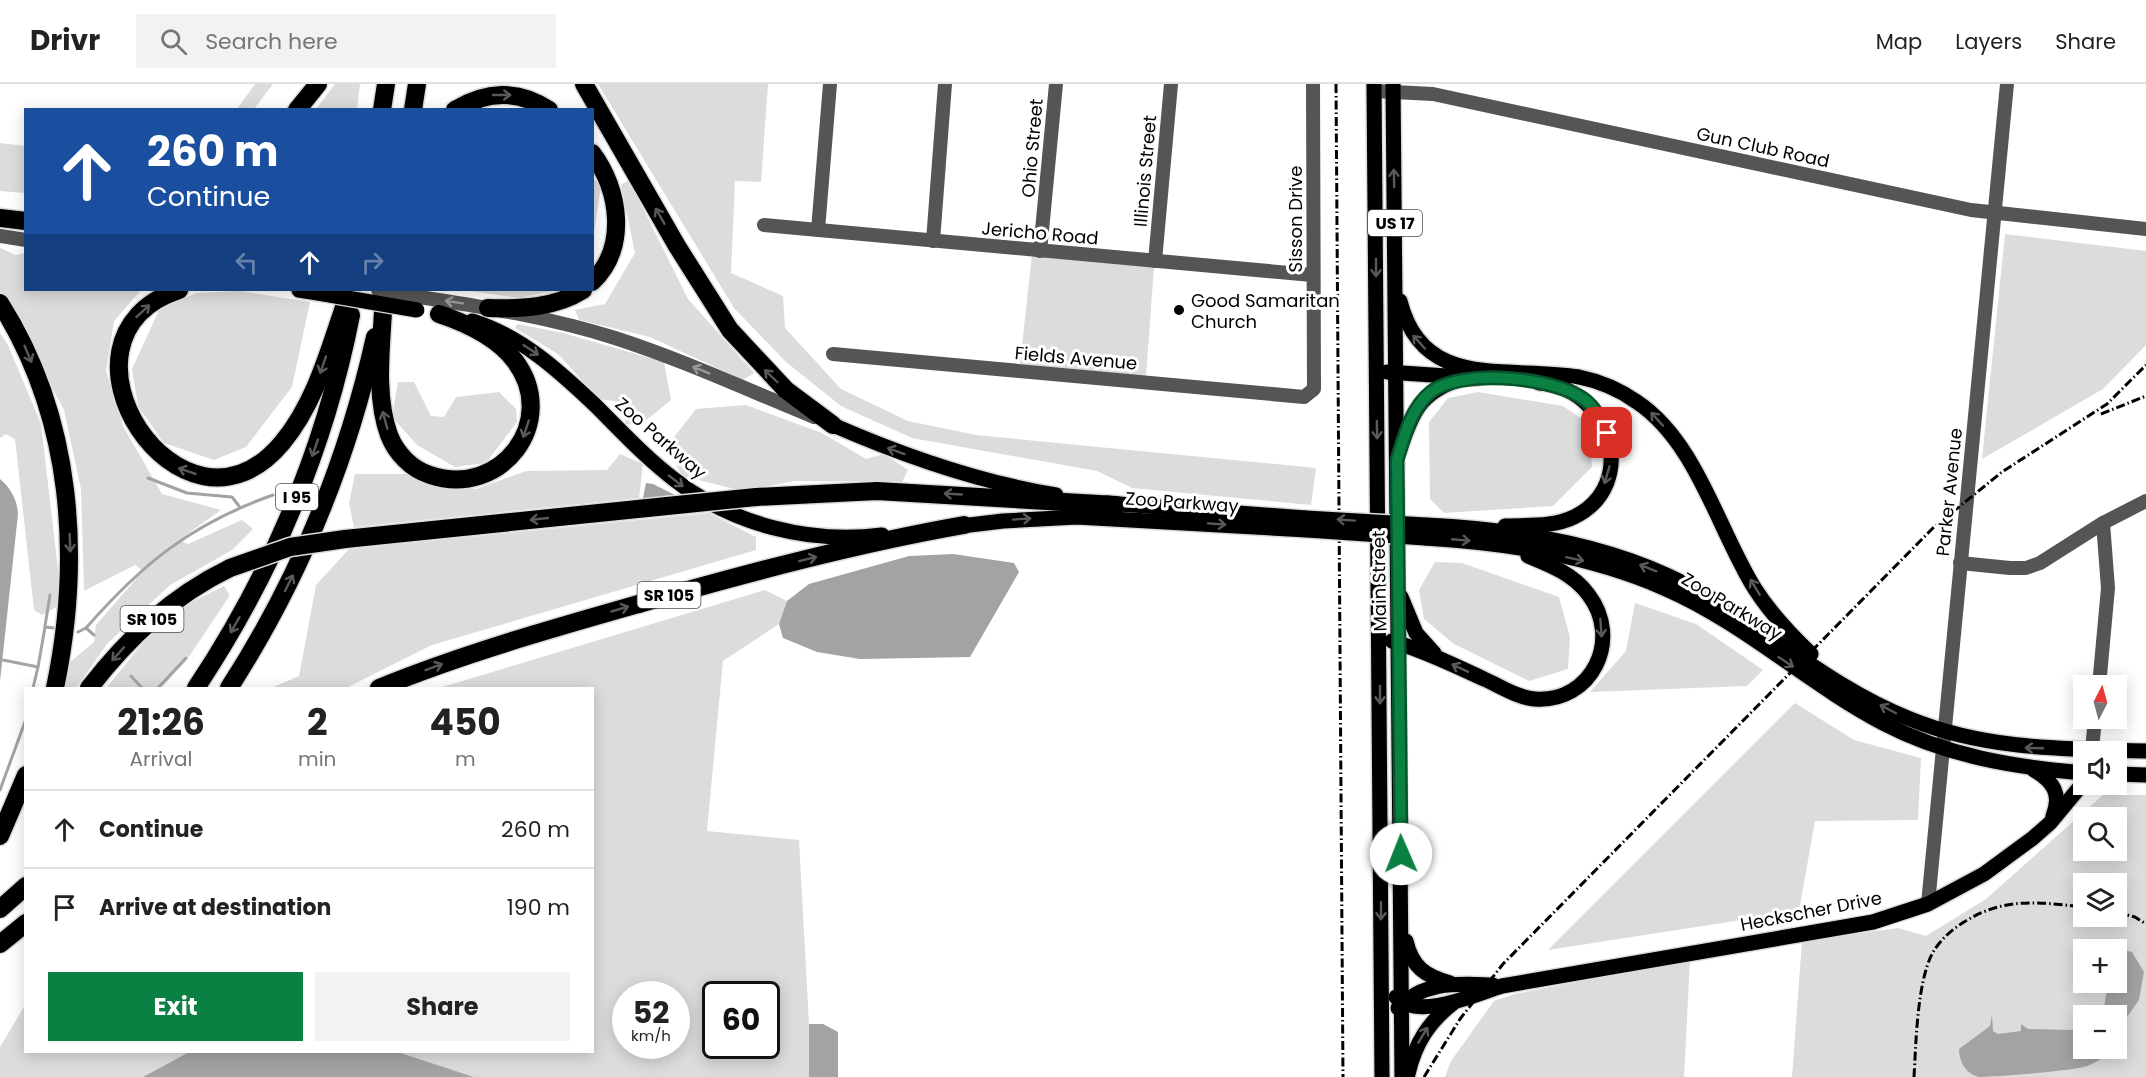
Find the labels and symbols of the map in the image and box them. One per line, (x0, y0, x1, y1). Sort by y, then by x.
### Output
one-way arrow (492, 89, 511, 101)
street label: Ohio Street (1015, 98, 1049, 198)
street label: Illinois Street (1128, 114, 1162, 228)
street label: Gun Club Road (1694, 121, 1832, 173)
street label: Sisson Drive (1283, 166, 1308, 272)
one-way arrow (1388, 169, 1400, 189)
one-way arrow (653, 208, 665, 225)
road number: US 17 (1368, 210, 1422, 236)
street label: Jericho Road (980, 215, 1100, 251)
one-way arrow (1370, 258, 1382, 278)
place label: Good Samaritan Church (1191, 288, 1340, 334)
one-way arrow (444, 297, 464, 308)
marker: Good Samaritan Church (1172, 303, 1186, 317)
one-way arrow (135, 304, 150, 318)
one-way arrow (1413, 335, 1427, 351)
street label: Fields Avenue (1014, 340, 1138, 376)
one-way arrow (522, 344, 539, 356)
one-way arrow (23, 345, 34, 363)
one-way arrow (317, 355, 328, 374)
one-way arrow (693, 364, 711, 375)
one-way arrow (763, 368, 778, 383)
street label: Zoo Parkway (610, 391, 712, 485)
pin (1581, 407, 1632, 458)
one-way arrow (379, 411, 390, 430)
one-way arrow (1650, 412, 1664, 427)
one-way arrow (520, 419, 531, 438)
one-way arrow (1371, 420, 1383, 440)
street label: Parker Avenue (1930, 427, 1968, 557)
one-way arrow (309, 438, 320, 457)
one-way arrow (888, 445, 906, 456)
one-way arrow (178, 465, 197, 476)
one-way arrow (1601, 465, 1612, 484)
one-way arrow (668, 474, 684, 487)
road number: I 95 (276, 484, 318, 510)
street label: Zoo Parkway (1125, 486, 1239, 518)
one-way arrow (943, 489, 963, 500)
one-way arrow (529, 514, 549, 525)
one-way arrow (1012, 514, 1032, 525)
one-way arrow (1337, 514, 1357, 525)
one-way arrow (1207, 519, 1226, 530)
street label: Main Street (1366, 530, 1392, 632)
one-way arrow (64, 533, 76, 553)
one-way arrow (1451, 535, 1470, 546)
one-way arrow (799, 553, 818, 565)
one-way arrow (1564, 554, 1584, 565)
one-way arrow (1640, 562, 1658, 573)
street label: Zoo Parkway (1677, 566, 1787, 646)
one-way arrow (283, 574, 295, 592)
one-way arrow (1748, 579, 1760, 596)
road number: SR 105 (638, 582, 700, 608)
one-way arrow (610, 603, 629, 614)
road number: SR 105 (120, 606, 184, 632)
one-way arrow (229, 616, 241, 633)
one-way arrow (1596, 617, 1607, 637)
one-way arrow (111, 646, 125, 661)
one-way arrow (1778, 655, 1795, 668)
one-way arrow (424, 661, 443, 672)
one-way arrow (1452, 661, 1470, 673)
north arrow (2073, 675, 2127, 729)
one-way arrow (1374, 685, 1386, 705)
one-way arrow (1880, 703, 1898, 714)
one-way arrow (2024, 742, 2044, 754)
position arrow (1369, 822, 1433, 886)
street label: Heckscher Drive (1738, 885, 1884, 937)
one-way arrow (1375, 901, 1387, 921)
speed limit sign: 60 (702, 981, 780, 1059)
one-way arrow (1418, 1027, 1430, 1044)

